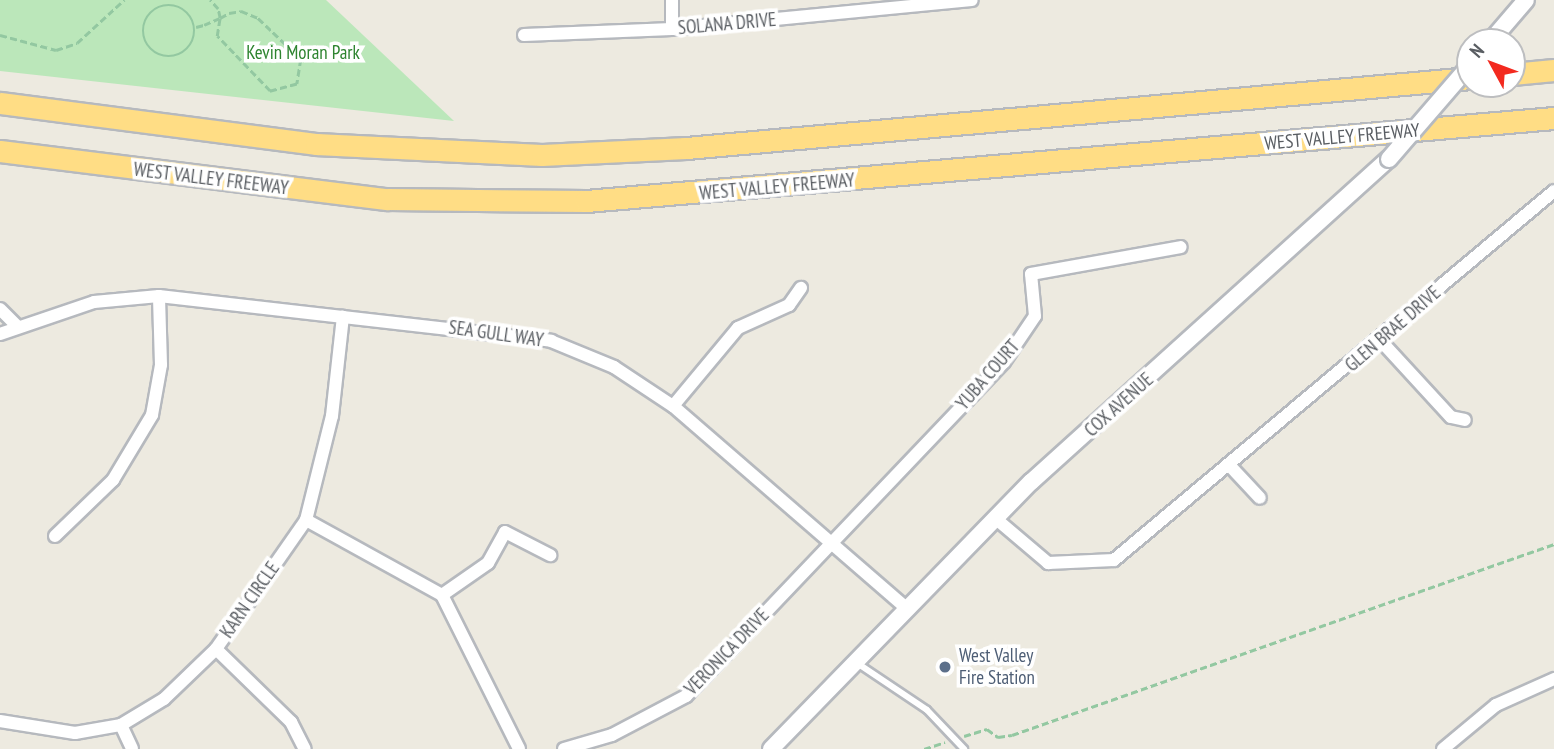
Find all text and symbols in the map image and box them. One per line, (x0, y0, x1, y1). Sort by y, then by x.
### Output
street label: SOLANA DRIVE (677, 8, 777, 40)
north arrow (1456, 28, 1526, 98)
text: N (1464, 39, 1489, 62)
park label: Kevin Moran Park (246, 42, 360, 64)
street label: WEST VALLEY FREEWAY (1263, 119, 1421, 155)
street label: WEST VALLEY FREEWAY (132, 158, 290, 200)
street label: WEST VALLEY FREEWAY (698, 169, 856, 205)
street label: GLEN BRAE DRIVE (1341, 281, 1445, 377)
street label: SEA GULL WAY (446, 316, 546, 352)
street label: YUBA COURT (951, 335, 1025, 415)
street label: COX AVENUE (1080, 368, 1158, 442)
street label: KARN CIRCLE (216, 558, 284, 642)
street label: VERONICA DRIVE (680, 604, 774, 700)
place label: West Valley Fire Station (959, 645, 1035, 689)
marker: West Valley Fire Station (937, 659, 953, 675)

